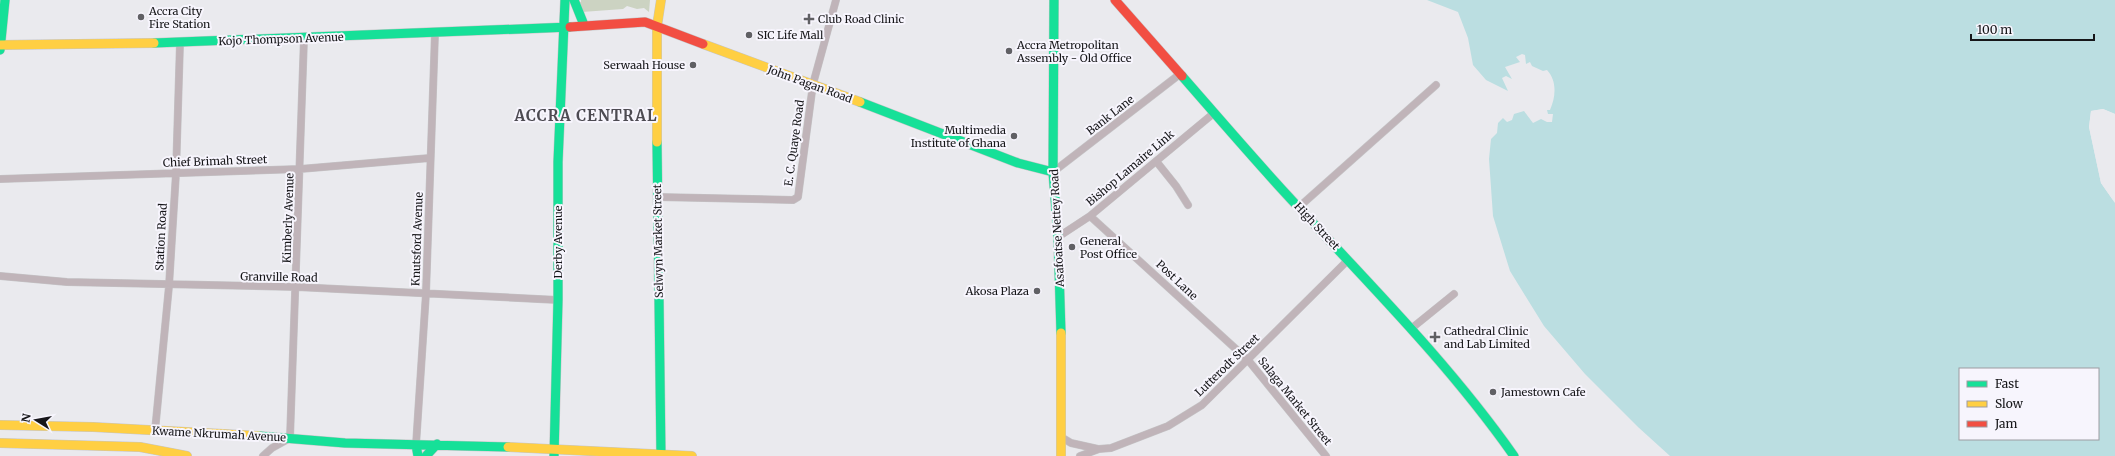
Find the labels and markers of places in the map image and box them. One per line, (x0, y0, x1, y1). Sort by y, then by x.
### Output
place label: Accra City Fire Station (148, 4, 211, 31)
marker: Accra City Fire Station (136, 12, 146, 22)
place label: Club Road Clinic (818, 12, 905, 26)
marker: Club Road Clinic (803, 13, 815, 25)
place label: SIC Life Mall (757, 28, 824, 42)
marker: SIC Life Mall (744, 30, 754, 40)
place label: Accra Metropolitan Assembly - Old Office (1016, 38, 1132, 65)
marker: Accra Metropolitan Assembly - Old Office (1004, 46, 1014, 56)
place label: Serwaah House (603, 58, 685, 72)
marker: Serwaah House (688, 60, 698, 70)
place label: Multimedia Institute of Ghana (911, 123, 1006, 150)
marker: Multimedia Institute of Ghana (1009, 131, 1019, 141)
place label: General Post Office (1080, 234, 1137, 261)
marker: General Post Office (1067, 242, 1077, 252)
place label: Akosa Plaza (965, 284, 1029, 298)
marker: Akosa Plaza (1032, 286, 1042, 296)
place label: Cathedral Clinic and Lab Limited (1444, 324, 1530, 351)
marker: Cathedral Clinic and Lab Limited (1429, 331, 1441, 343)
place label: Jamestown Cafe (1500, 385, 1586, 399)
marker: Jamestown Cafe (1488, 387, 1498, 397)

